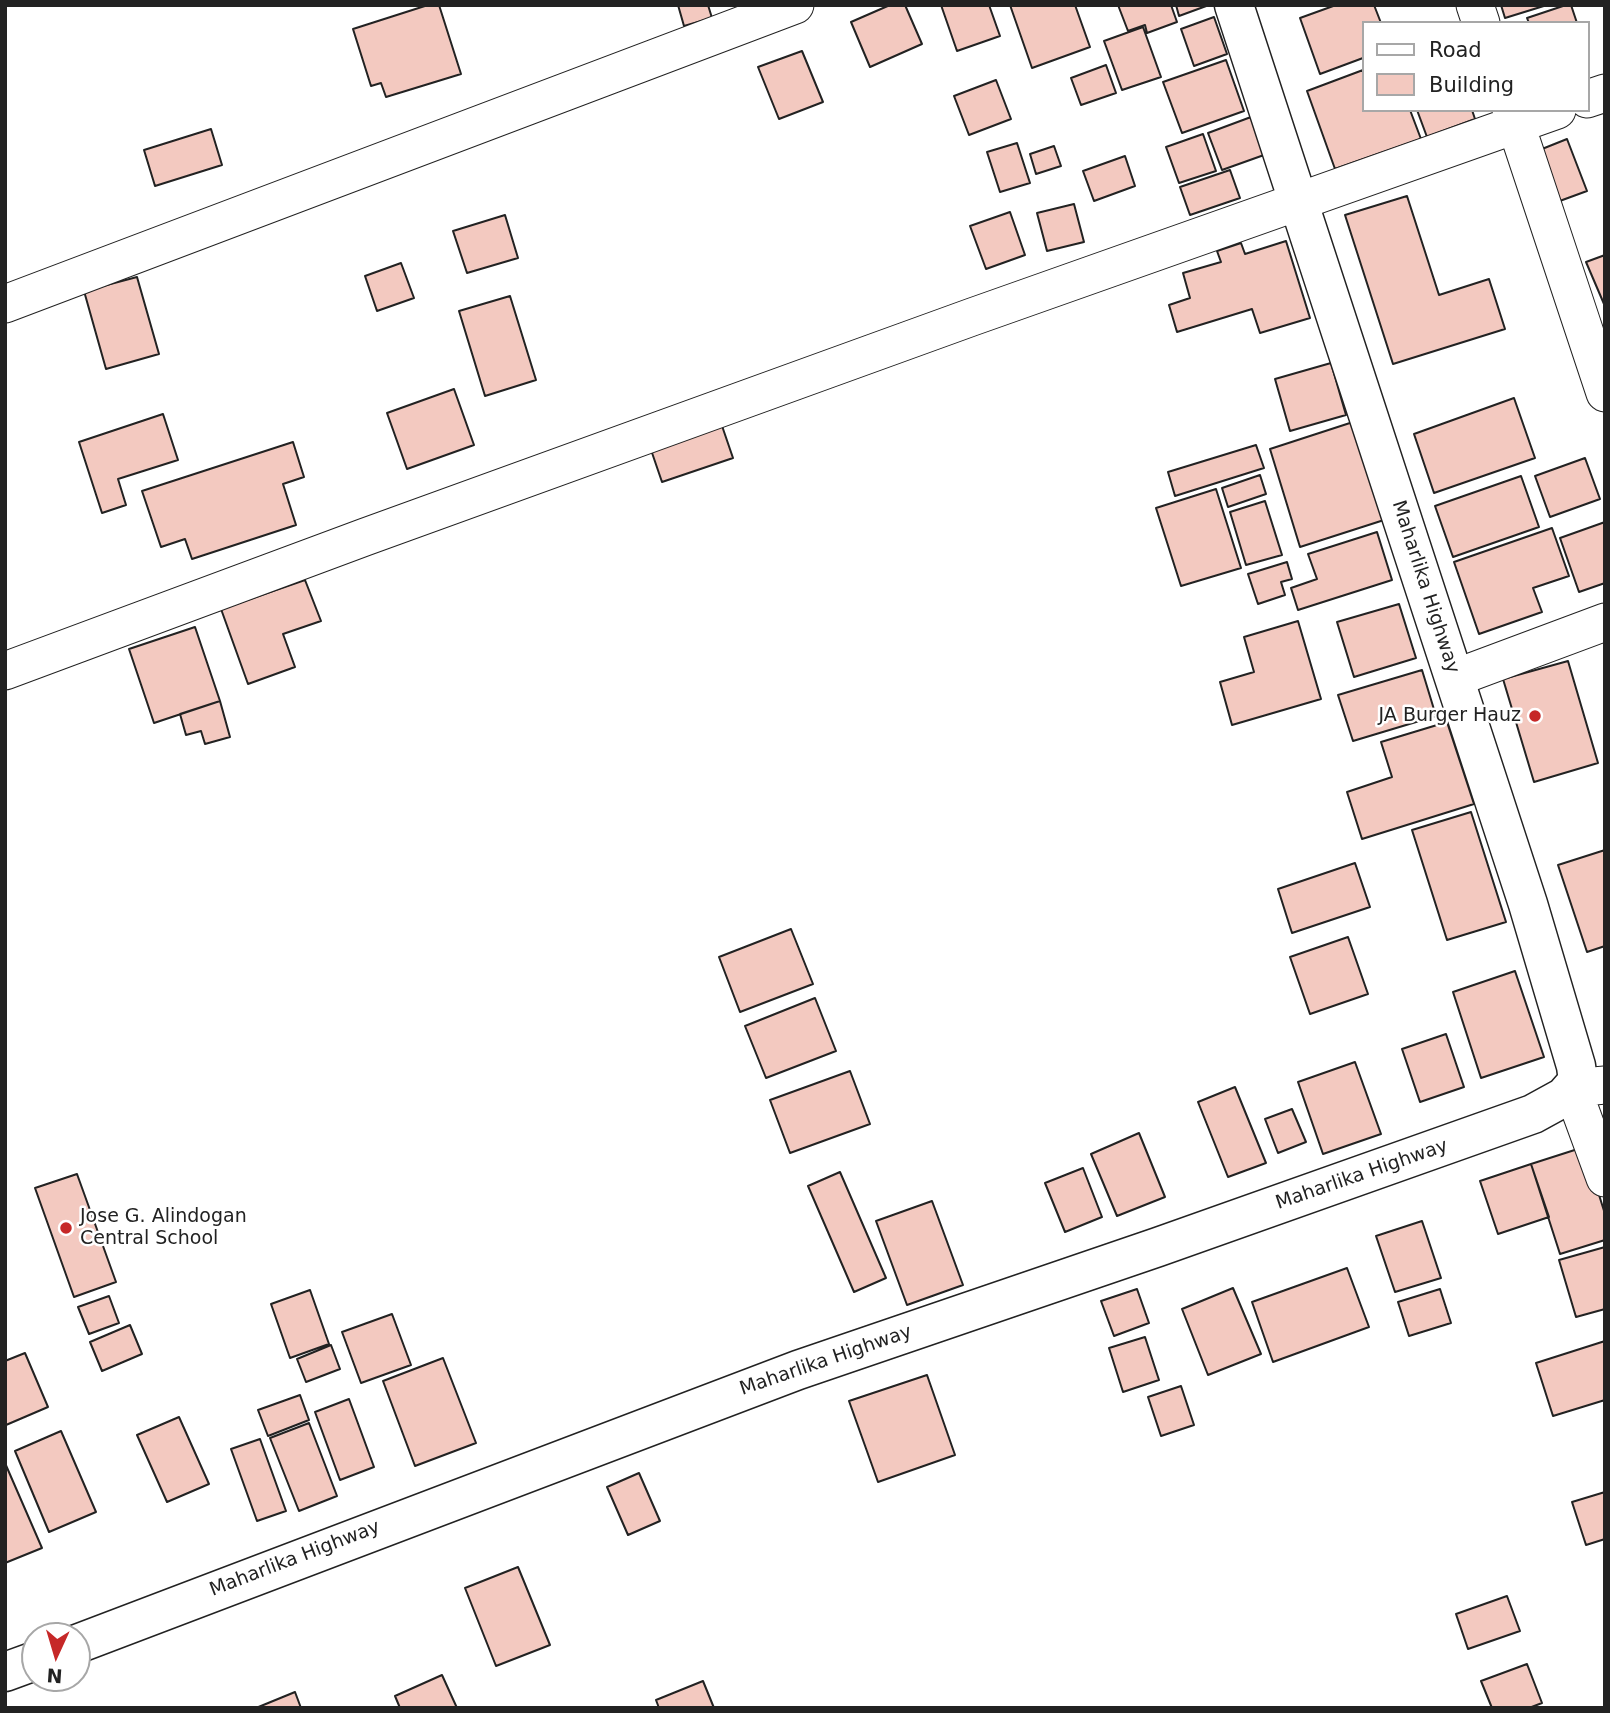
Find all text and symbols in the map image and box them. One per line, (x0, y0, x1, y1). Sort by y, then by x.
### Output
legend (1362, 21, 1589, 112)
text: Road (1429, 38, 1482, 62)
text: Building (1429, 73, 1514, 97)
street label: Maharlika Highway (1386, 498, 1464, 676)
place label: JA Burger Hauz (1379, 705, 1521, 727)
marker: JA Burger Hauz (1527, 708, 1543, 724)
street label: Maharlika Highway (1273, 1135, 1451, 1215)
place label: Jose G. Alindogan Central School (80, 1206, 247, 1250)
marker: Jose G. Alindogan Central School (58, 1220, 74, 1236)
street label: Maharlika Highway (737, 1321, 915, 1401)
street label: Maharlika Highway (207, 1516, 383, 1602)
north arrow (21, 1622, 91, 1692)
text: N (46, 1664, 63, 1687)

